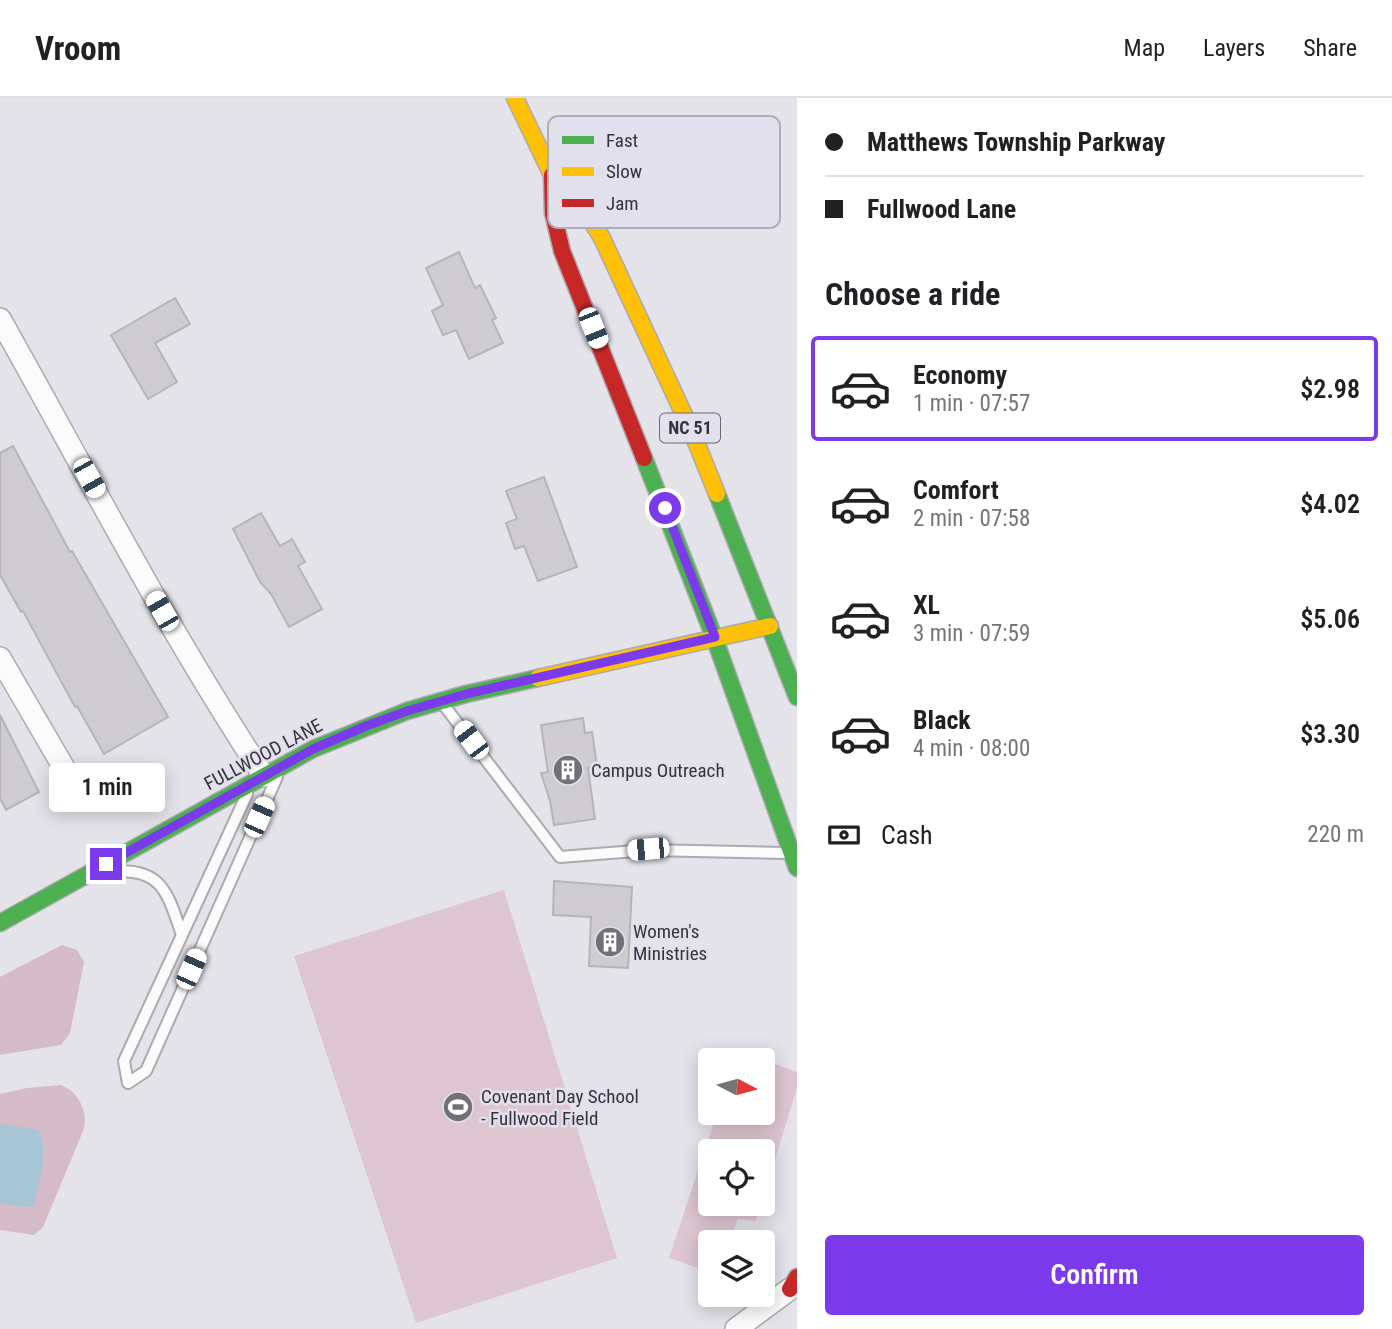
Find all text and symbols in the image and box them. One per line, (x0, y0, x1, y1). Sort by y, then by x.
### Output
text: Vroom (35, 29, 121, 68)
text: Map (1124, 34, 1165, 62)
text: Layers (1203, 34, 1265, 62)
text: Share (1303, 34, 1357, 62)
legend (548, 116, 780, 228)
text: Matthews Township Parkway (867, 127, 1165, 157)
text: Fast (606, 129, 638, 152)
text: Slow (606, 160, 642, 183)
text: Jam (606, 192, 639, 215)
text: Fullwood Lane (867, 194, 1016, 224)
text: Choose a ride (825, 275, 1000, 313)
car (576, 305, 611, 351)
icon: car (829, 357, 892, 420)
text: Economy (913, 360, 1007, 390)
text: $2.98 (1300, 374, 1360, 404)
text: 1 min · 07:57 (913, 390, 1030, 417)
road number: NC 51 (660, 414, 720, 442)
car (70, 455, 109, 501)
icon: car (829, 472, 892, 535)
text: Comfort (913, 475, 999, 505)
text: $4.02 (1300, 489, 1360, 519)
route start (649, 492, 681, 524)
text: 2 min · 07:58 (913, 505, 1030, 532)
icon: car (829, 587, 892, 650)
car (143, 588, 182, 634)
text: XL (913, 590, 940, 620)
text: $5.06 (1300, 604, 1360, 634)
text: 3 min · 07:59 (913, 620, 1030, 647)
icon: car (829, 702, 892, 765)
text: Black (913, 705, 971, 735)
street label: FULLWOOD LANE (200, 714, 326, 795)
car (450, 717, 493, 763)
text: $3.30 (1300, 719, 1360, 749)
text: 4 min · 08:00 (913, 735, 1030, 762)
building icon: Campus Outreach (551, 753, 585, 787)
place label: Campus Outreach (591, 759, 725, 782)
callout: 1 min (48, 762, 164, 812)
text: 1 min (82, 774, 132, 801)
car (241, 794, 278, 840)
icon: cash (825, 816, 863, 854)
text: Cash (881, 820, 933, 850)
text: 220 m (1307, 821, 1364, 848)
car (627, 837, 670, 861)
route end (90, 848, 122, 880)
place label: Women's Ministries (633, 920, 707, 965)
building icon: Women's Ministries (593, 925, 627, 959)
car (173, 946, 210, 992)
north arrow (698, 1048, 775, 1125)
map controls (698, 1048, 775, 1307)
place label: Covenant Day School - Fullwood Field (481, 1085, 639, 1130)
sports icon: Covenant Day School - Fullwood Field (441, 1090, 475, 1124)
button: locate (698, 1139, 775, 1216)
button: layers (698, 1230, 775, 1307)
button: Confirm (825, 1235, 1364, 1315)

